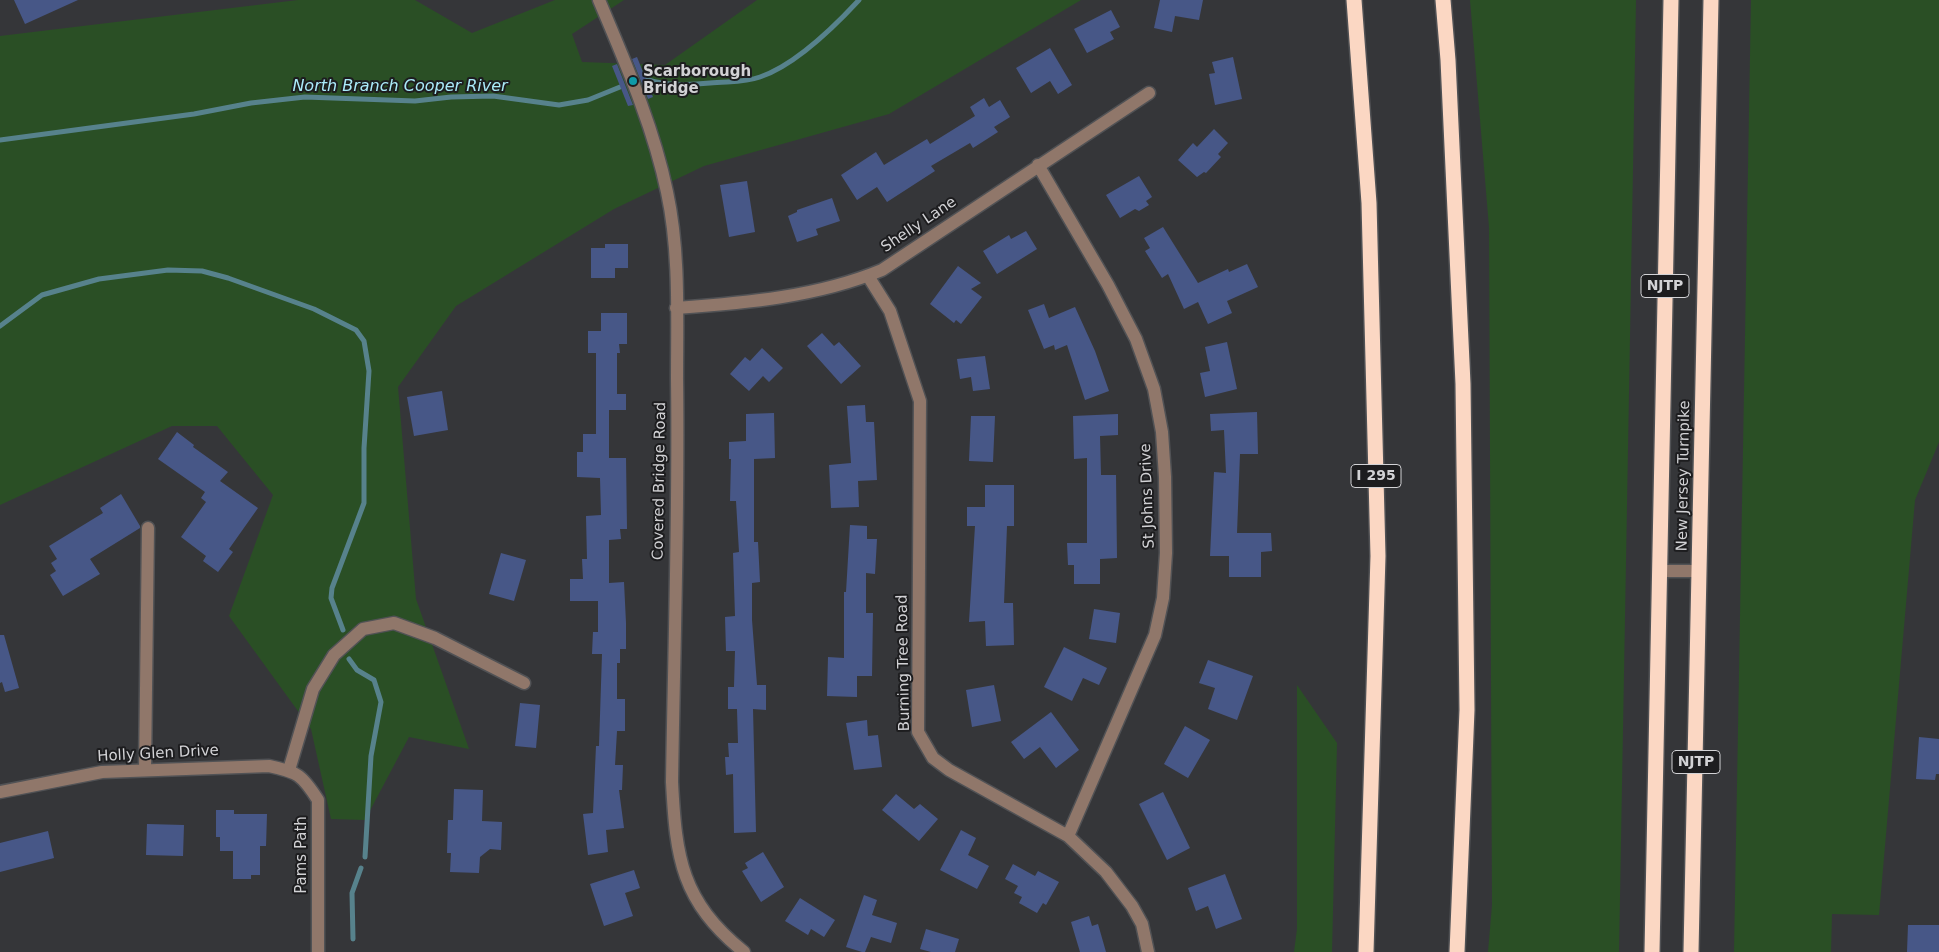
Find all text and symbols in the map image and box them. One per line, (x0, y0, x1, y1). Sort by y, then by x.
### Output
place label: Scarborough Bridge (643, 63, 751, 98)
marker: Scarborough Bridge (627, 75, 639, 87)
water label: North Branch Cooper River (292, 77, 508, 97)
street label: Shelly Lane (878, 193, 960, 257)
road number: NJTP (1641, 274, 1689, 298)
street label: New Jersey Turnpike (1674, 400, 1694, 552)
street label: Covered Bridge Road (650, 402, 670, 560)
street label: St Johns Drive (1137, 443, 1159, 549)
road number: I 295 (1351, 464, 1401, 488)
street label: Burning Tree Road (894, 594, 914, 732)
street label: Holly Glen Drive (97, 742, 219, 766)
road number: NJTP (1672, 750, 1720, 774)
street label: Pams Path (293, 816, 311, 894)

